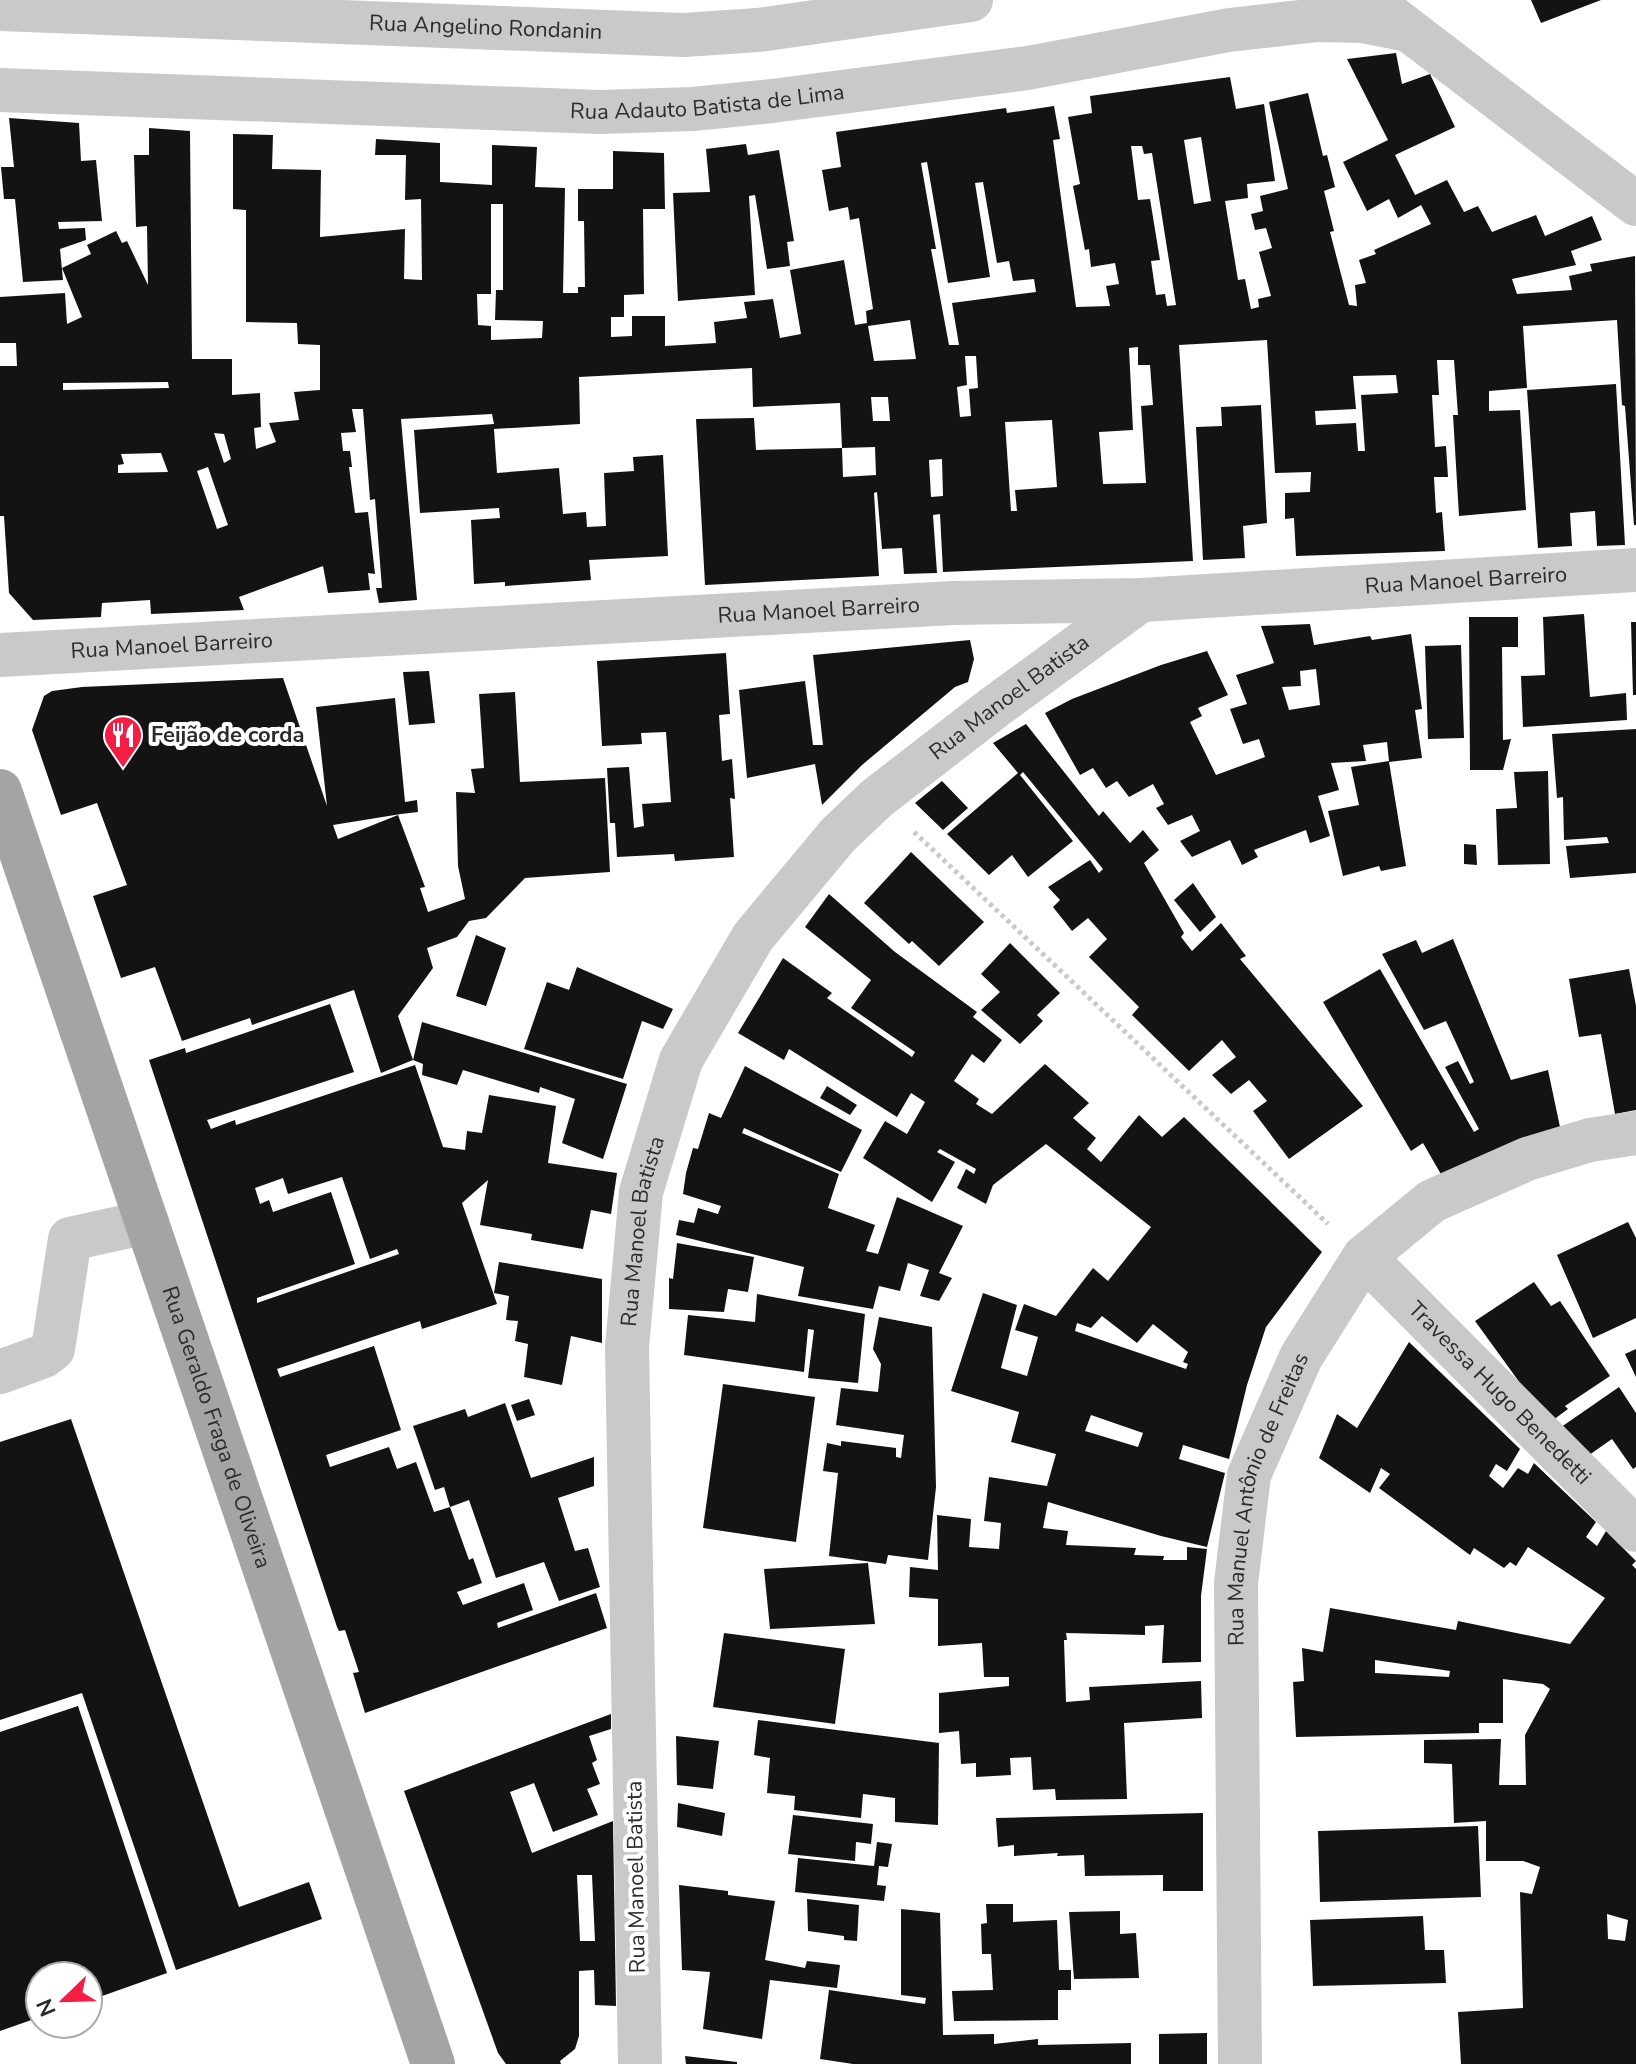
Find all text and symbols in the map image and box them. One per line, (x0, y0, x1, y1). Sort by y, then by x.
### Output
street label: Rua Angelino Rondanin (368, 8, 603, 47)
street label: Rua Adauto Batista de Lima (569, 77, 846, 127)
street label: Rua Manoel Barreiro (1364, 559, 1568, 601)
street label: Rua Manoel Barreiro (717, 590, 921, 631)
street label: Rua Manoel Barreiro (70, 625, 274, 666)
street label: Rua Manoel Batista (923, 628, 1095, 767)
restaurant icon: Feijão de corda (102, 714, 144, 769)
place label: Feijão de corda (151, 720, 304, 750)
street label: Rua Manoel Batista (614, 1133, 672, 1328)
street label: Rua Geraldo Fraga de Oliveira (154, 1282, 278, 1572)
street label: Travessa Hugo Benedetti (1401, 1295, 1598, 1491)
street label: Rua Manuel Antônio de Freitas (1221, 1348, 1316, 1646)
street label: Rua Manoel Batista (619, 1780, 653, 1974)
north arrow (24, 1960, 104, 2040)
text: N (29, 1994, 64, 2021)

